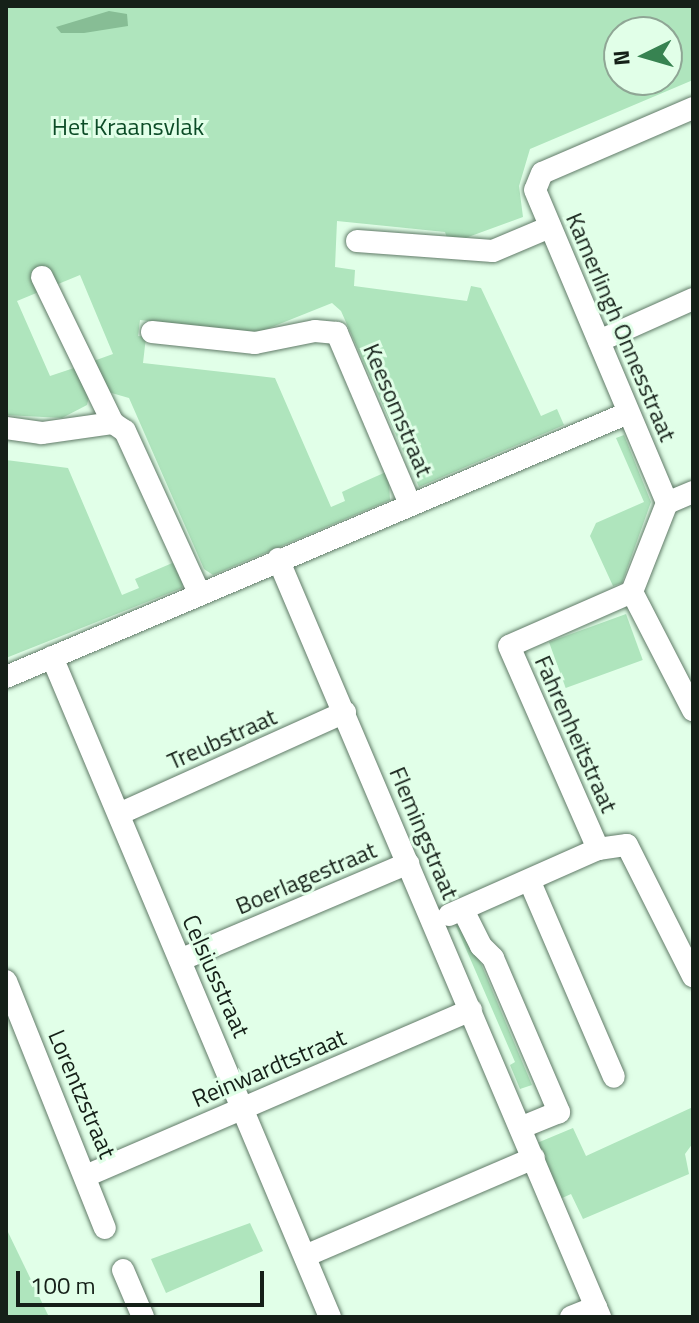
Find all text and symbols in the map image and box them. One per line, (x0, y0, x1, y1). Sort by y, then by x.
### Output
north arrow (603, 16, 683, 96)
text: N (603, 49, 639, 67)
park label: Het Kraansvlak (52, 113, 204, 141)
street label: Kamerlingh Onnesstraat (560, 208, 682, 446)
street label: Keesomstraat (357, 339, 439, 481)
street label: Fahrenheitstraat (529, 651, 623, 817)
street label: Treubstraat (163, 702, 281, 776)
street label: Flemingstraat (383, 762, 465, 904)
street label: Boerlagestraat (231, 835, 381, 921)
street label: Celsiusstraat (176, 910, 256, 1042)
street label: Reinwardtstraat (188, 1023, 350, 1113)
street label: Lorentzstraat (42, 1025, 122, 1163)
scale bar (20, 1255, 268, 1305)
text: 100 m (30, 1267, 96, 1303)

